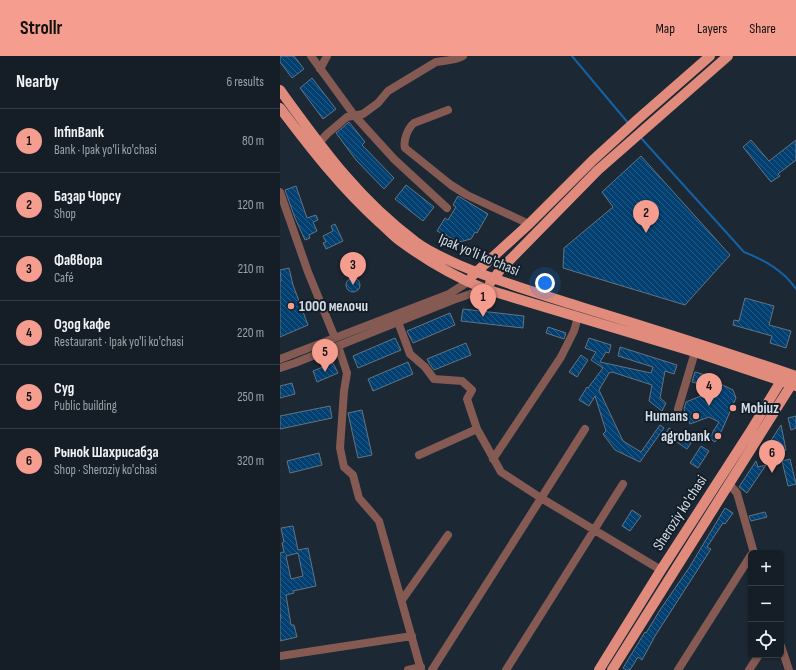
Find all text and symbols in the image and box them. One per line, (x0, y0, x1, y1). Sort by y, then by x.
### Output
text: Strollr (20, 17, 62, 40)
text: Map (655, 20, 675, 37)
text: Layers (697, 20, 727, 37)
text: Share (749, 20, 776, 37)
text: Nearby (16, 72, 59, 92)
text: 6 results (226, 74, 264, 90)
text: InfinBank (54, 123, 104, 142)
text: 1 (26, 133, 32, 149)
text: 80 m (242, 133, 264, 149)
text: Bank · Ipak yo'li ko'chasi (54, 142, 157, 158)
text: Базар Чорсу (54, 187, 121, 206)
text: 2 (26, 197, 32, 213)
text: 120 m (238, 197, 264, 213)
pin: 2 (633, 200, 659, 233)
text: Shop (54, 206, 76, 222)
street label: Ipak yo'li ko'chasi (436, 229, 523, 281)
text: Фаввора (54, 251, 102, 270)
pin: 3 (340, 252, 366, 285)
text: 3 (26, 261, 32, 277)
text: 210 m (238, 261, 264, 277)
text: Café (54, 270, 74, 286)
your location (535, 273, 555, 293)
pin: 1 (470, 284, 496, 317)
place label: 1000 мелочи (299, 297, 368, 316)
marker: 1000 мелочи (286, 301, 296, 311)
text: Озод кафе (54, 315, 110, 334)
text: 4 (26, 325, 32, 341)
text: 220 m (237, 325, 264, 341)
text: Restaurant · Ipak yo'li ko'chasi (54, 334, 184, 350)
pin: 5 (312, 339, 338, 372)
pin: 4 (696, 373, 722, 406)
text: Суд (54, 379, 74, 398)
text: 5 (26, 389, 32, 405)
text: 250 m (237, 389, 264, 405)
text: Public building (54, 398, 117, 414)
place label: Mobiuz (741, 399, 779, 418)
marker: Mobiuz (728, 403, 738, 413)
place label: Humans (645, 407, 688, 426)
marker: Humans (691, 411, 701, 421)
place label: agrobank (661, 427, 711, 446)
marker: agrobank (713, 431, 723, 441)
pin: 6 (759, 440, 785, 473)
text: Рынок Шахрисабза (54, 443, 159, 462)
text: 6 (26, 453, 32, 469)
text: 320 m (237, 453, 264, 469)
text: Shop · Sheroziy ko'chasi (54, 462, 157, 478)
street label: Sheroziy ko'chasi (649, 472, 711, 554)
map controls (748, 550, 784, 658)
button: + (748, 550, 784, 586)
button: − (748, 586, 784, 622)
button: locate (748, 622, 784, 658)

